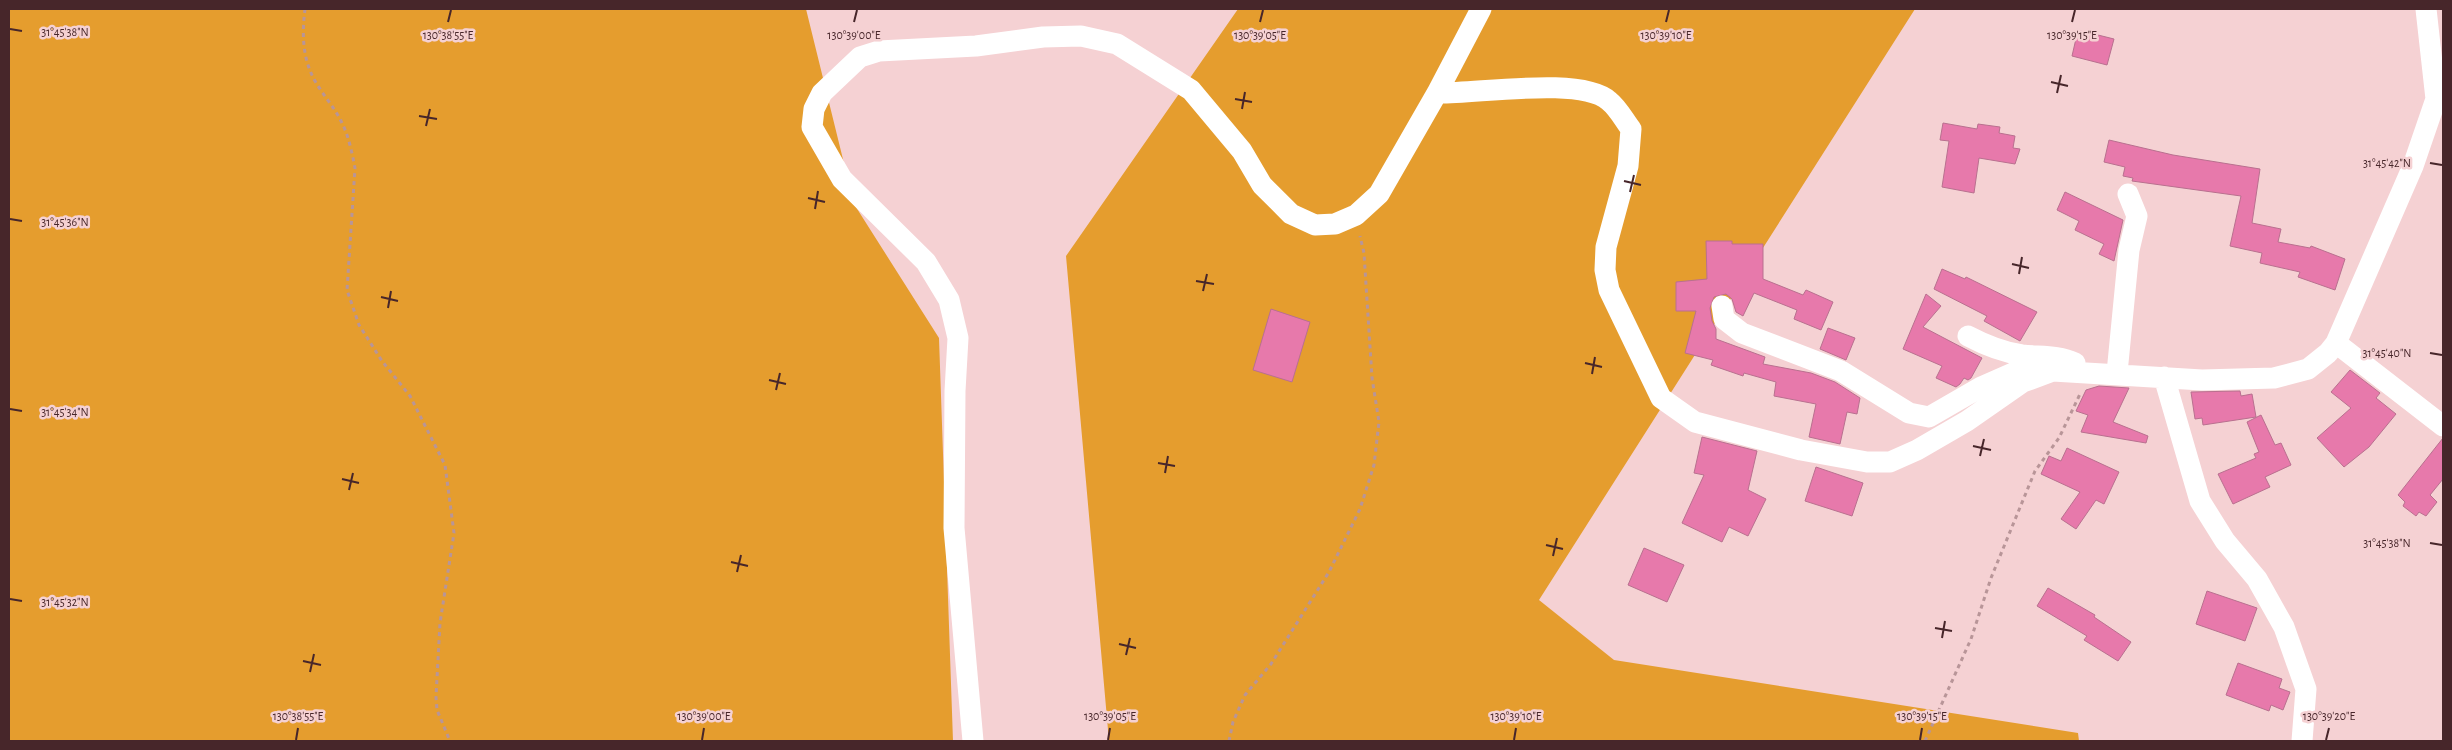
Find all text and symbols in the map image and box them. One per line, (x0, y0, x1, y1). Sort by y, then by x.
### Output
text: 31°45'38"N (41, 26, 89, 38)
text: 130°38'55"E (423, 29, 474, 41)
text: 130°39'00"E (827, 29, 881, 41)
text: 130°39'05"E (1234, 29, 1286, 41)
text: 130°39'10"E (1640, 29, 1692, 41)
text: 130°39'15"E (2047, 29, 2097, 41)
text: 31°45'42"N (2363, 157, 2411, 169)
text: 31°45'36"N (41, 216, 89, 228)
text: 31°45'40"N (2362, 347, 2412, 359)
text: 31°45'34"N (41, 406, 89, 418)
text: 31°45'38"N (2363, 537, 2411, 549)
text: 31°45'32"N (41, 596, 89, 608)
text: 130°38'55"E (273, 710, 324, 722)
text: 130°39'00"E (677, 710, 731, 722)
text: 130°39'05"E (1084, 710, 1136, 722)
text: 130°39'10"E (1490, 710, 1542, 722)
text: 130°39'15"E (1897, 710, 1947, 722)
text: 130°39'20"E (2303, 710, 2355, 722)

